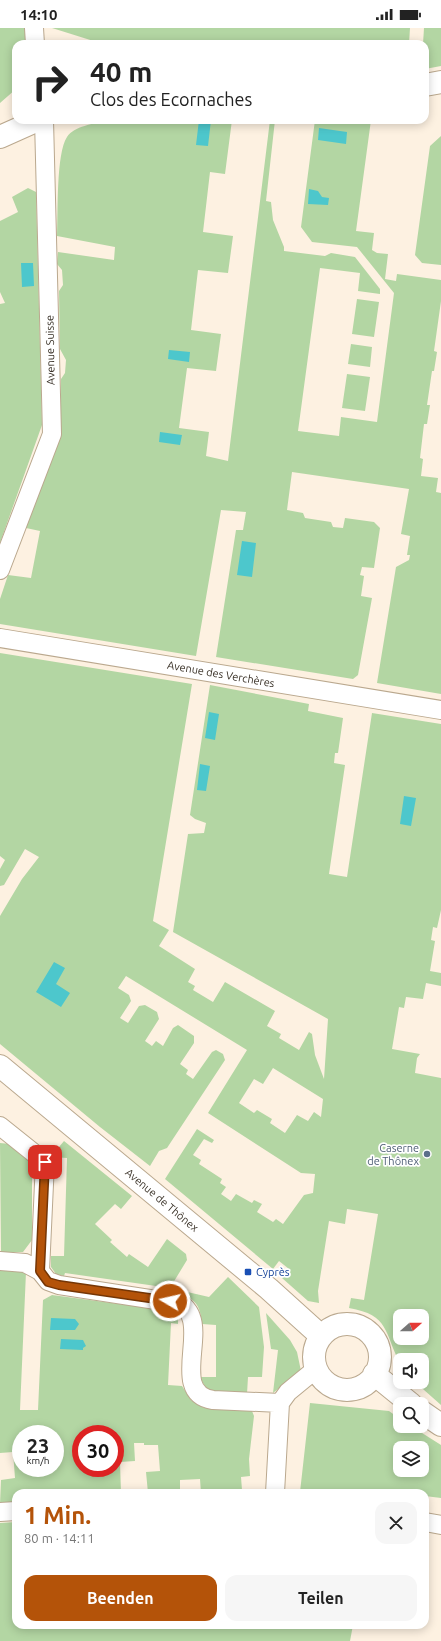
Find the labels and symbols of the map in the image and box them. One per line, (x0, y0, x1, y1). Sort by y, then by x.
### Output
street label: Avenue Suisse (43, 315, 57, 385)
street label: Avenue des Verchères (166, 659, 276, 689)
place label: Caserne de Thônex (367, 1142, 419, 1167)
pin (28, 1145, 62, 1179)
marker: Caserne de Thônex (422, 1149, 432, 1159)
street label: Avenue de Thônex (123, 1166, 201, 1234)
place label: Cyprès (256, 1266, 290, 1278)
marker: Cyprès (243, 1267, 253, 1277)
position arrow (149, 1280, 191, 1322)
north arrow (393, 1309, 429, 1345)
speed limit sign: 30 (72, 1425, 124, 1477)

